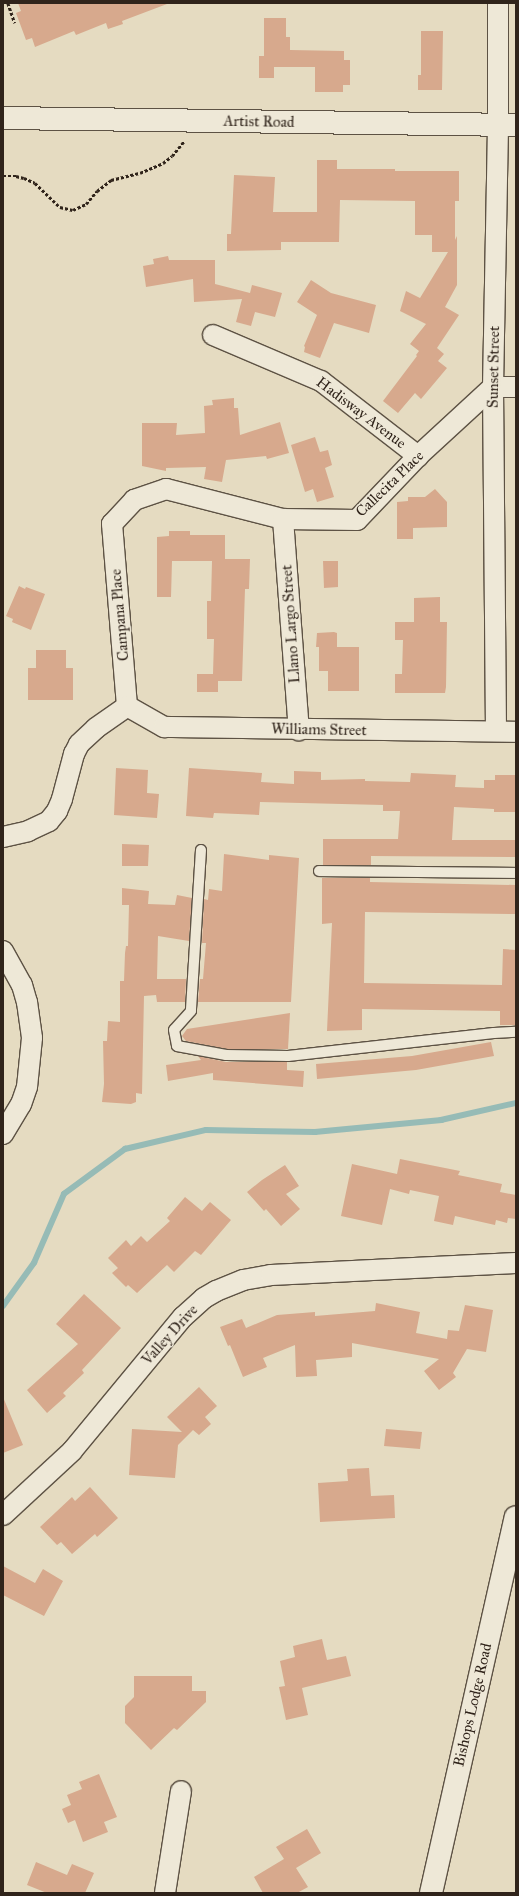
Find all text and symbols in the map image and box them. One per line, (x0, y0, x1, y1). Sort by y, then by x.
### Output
street label: Artist Road (223, 112, 295, 132)
street label: Sunset Street (484, 326, 504, 408)
street label: Hadisway Avenue (313, 373, 409, 453)
street label: Callecita Place (352, 447, 428, 521)
street label: Llano Largo Street (278, 564, 304, 684)
street label: Campana Place (107, 568, 133, 662)
street label: Williams Street (271, 720, 367, 740)
street label: Valley Drive (138, 1301, 202, 1369)
street label: Bishops Lodge Road (450, 1641, 496, 1769)

